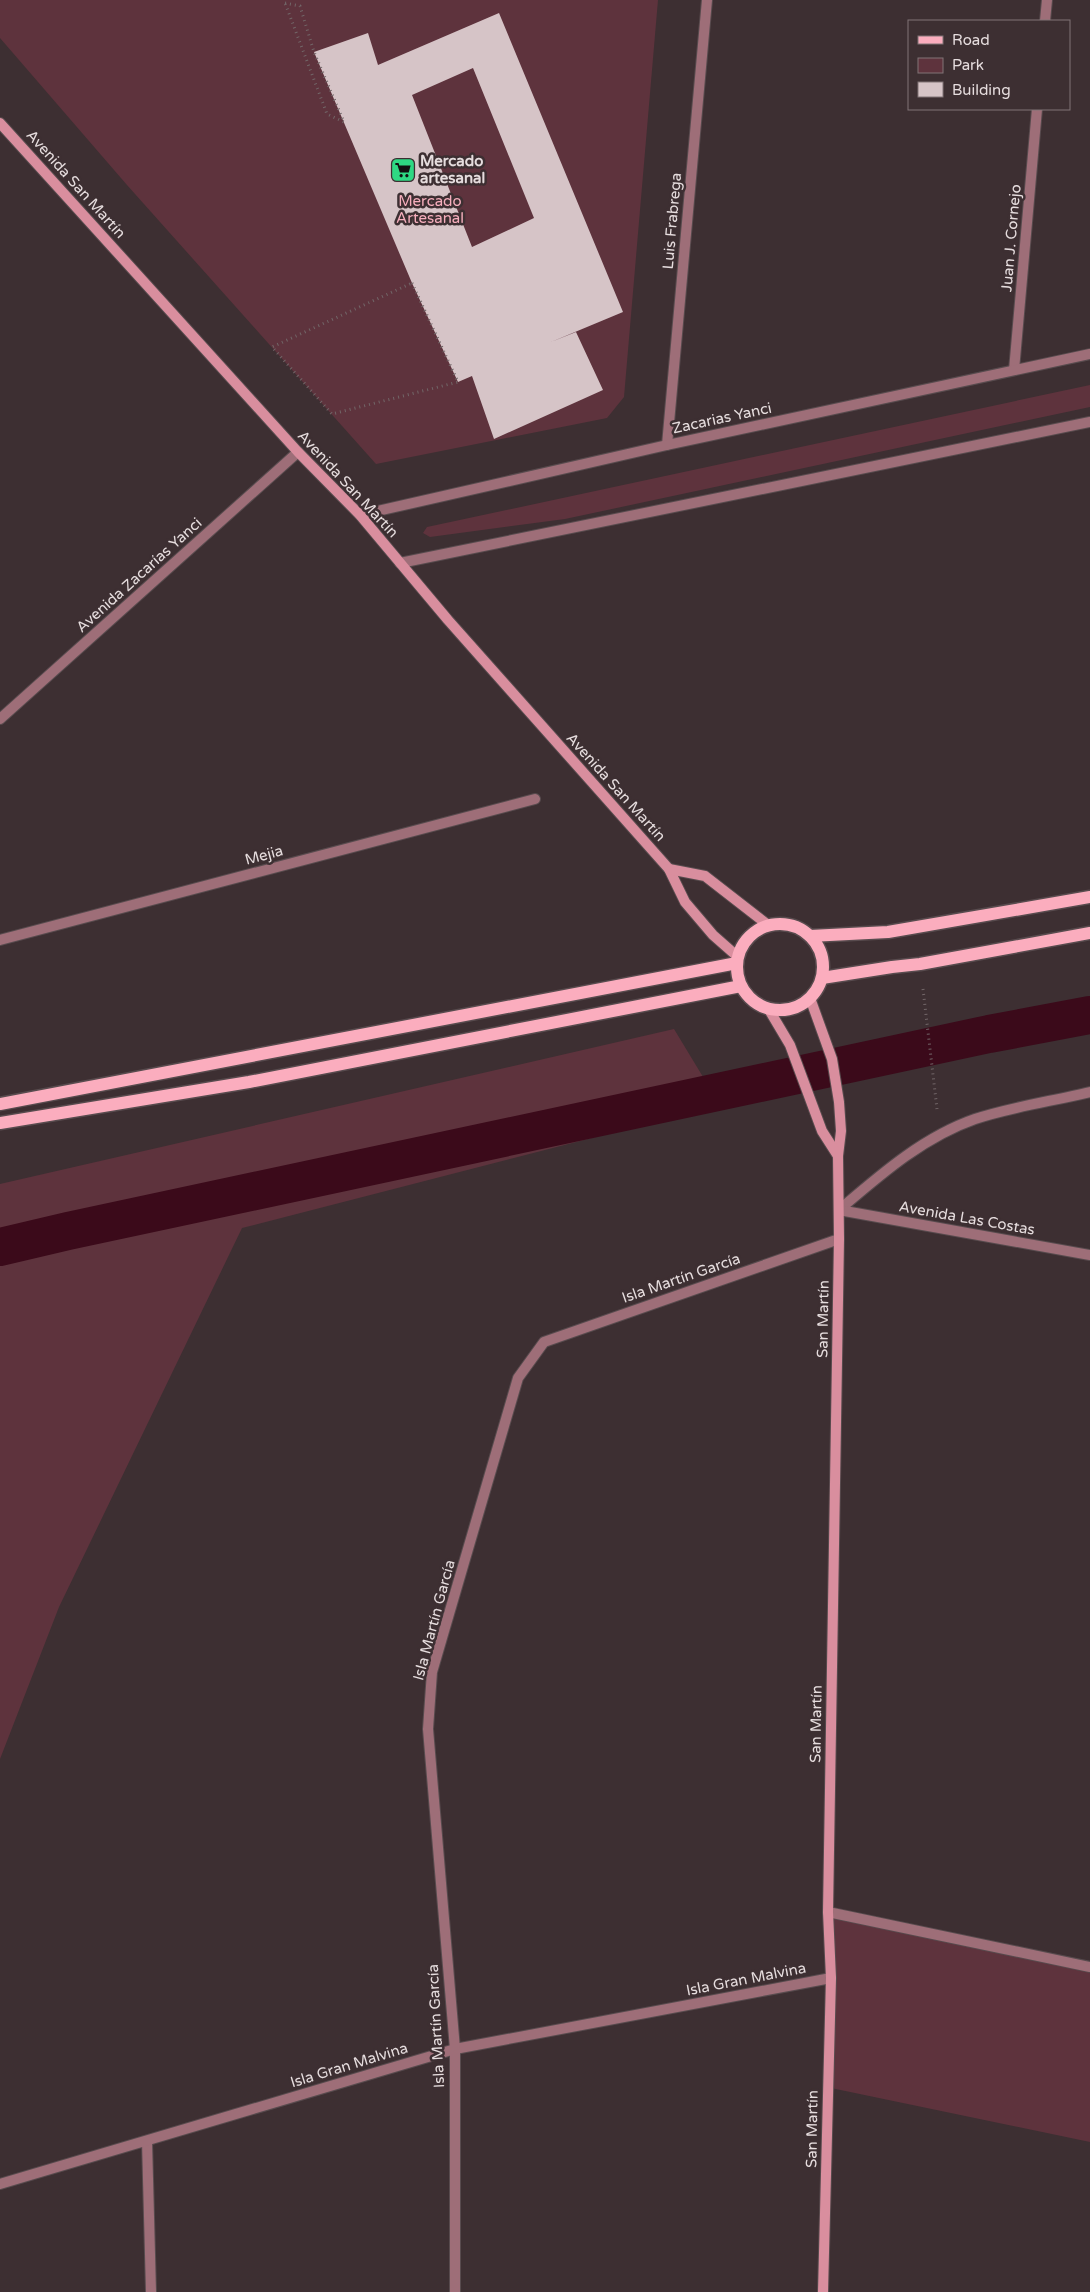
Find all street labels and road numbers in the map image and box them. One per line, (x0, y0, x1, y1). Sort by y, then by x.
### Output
street label: Avenida San Martín (23, 126, 129, 242)
street label: Luis Frabrega (659, 172, 685, 270)
street label: Juan J. Cornejo (997, 183, 1025, 293)
street label: Zacarias Yanci (671, 399, 773, 437)
street label: Avenida San Martín (294, 427, 402, 541)
street label: Avenida Zacarías Yanci (72, 514, 206, 636)
street label: Avenida San Martín (563, 729, 669, 845)
street label: Mejia (243, 841, 285, 869)
street label: Avenida Las Costas (898, 1197, 1036, 1239)
street label: Isla Martín García (619, 1249, 743, 1307)
street label: San Martín (813, 1280, 833, 1358)
street label: Isla Martín García (409, 1558, 459, 1682)
street label: San Martín (806, 1685, 826, 1763)
street label: Isla Gran Malvina (684, 1959, 808, 1999)
street label: Isla Martín García (424, 1964, 448, 2088)
street label: Isla Gran Malvina (288, 2039, 410, 2091)
street label: San Martín (802, 2090, 822, 2168)

